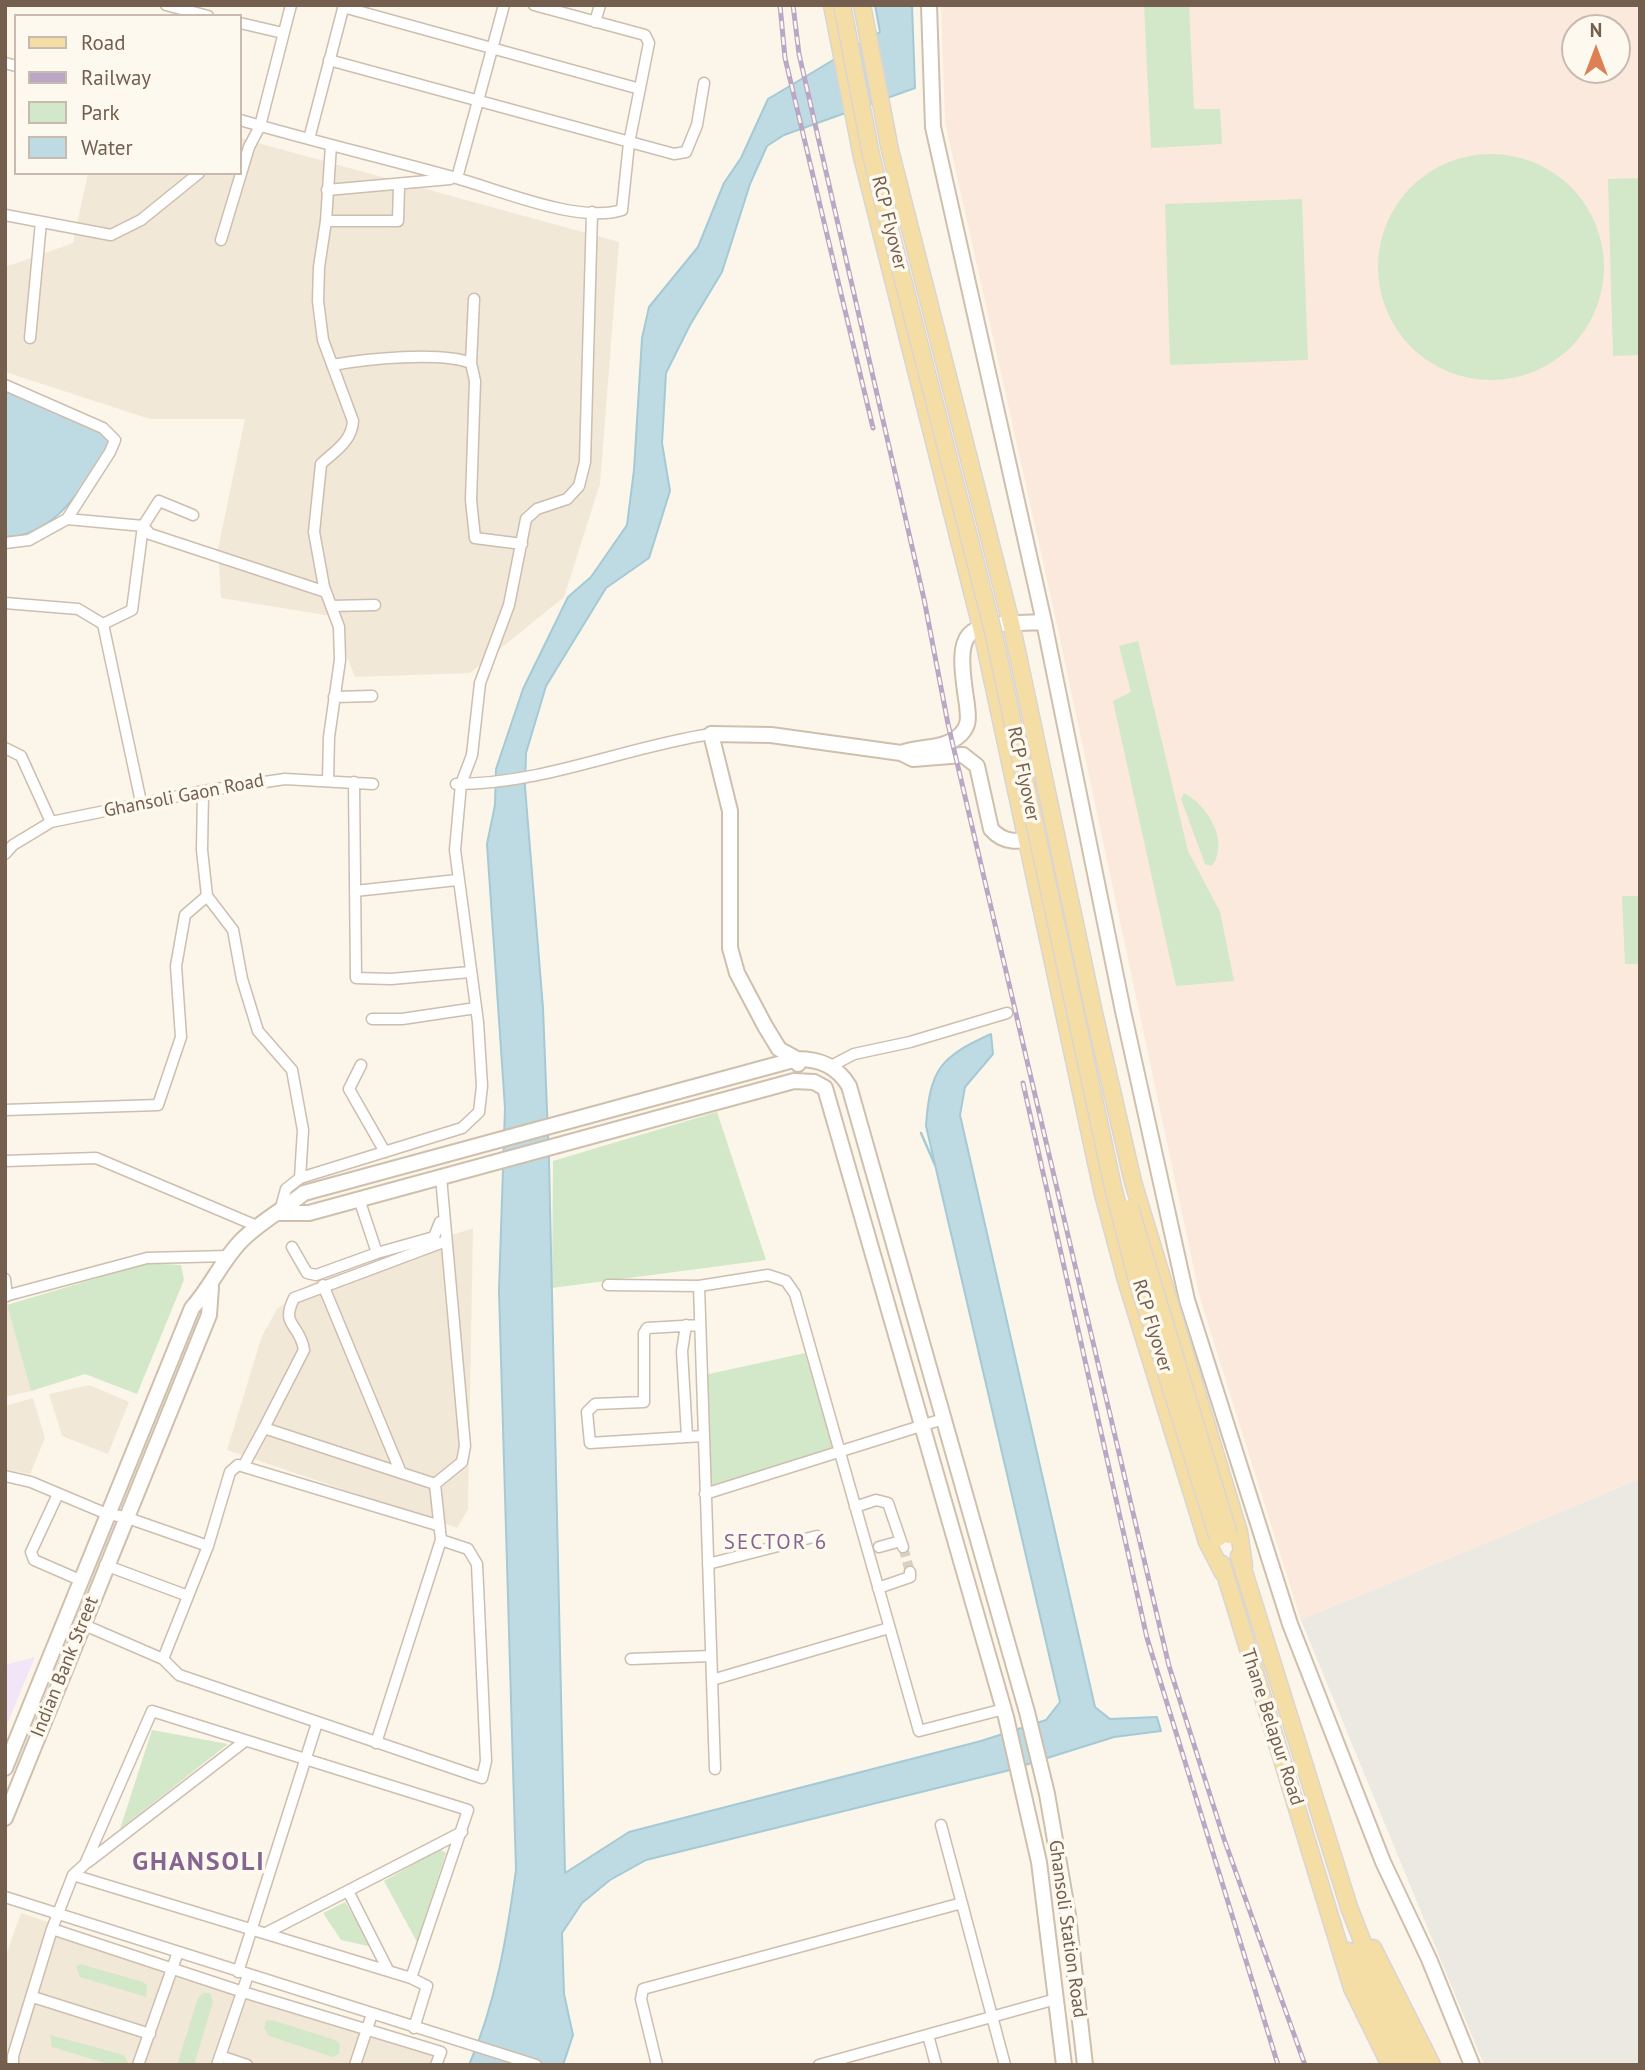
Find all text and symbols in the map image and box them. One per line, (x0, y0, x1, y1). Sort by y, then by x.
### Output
legend (14, 14, 242, 175)
north arrow (1561, 14, 1631, 84)
text: N (1590, 18, 1602, 42)
text: Road (81, 29, 125, 56)
text: Railway (81, 64, 151, 91)
text: Park (81, 99, 120, 126)
text: Water (81, 134, 133, 161)
street label: RCP Flyover (866, 174, 912, 272)
street label: RCP Flyover (1002, 725, 1044, 823)
street label: Ghansoli Gaon Road (102, 769, 266, 823)
street label: RCP Flyover (1127, 1277, 1177, 1375)
district label: SECTOR 6 (725, 1530, 827, 1556)
street label: Indian Bank Street (26, 1593, 104, 1741)
street label: Thane Belapur Road (1236, 1646, 1308, 1808)
street label: Ghansoli Station Road (1043, 1839, 1091, 2019)
district label: GHANSOLI (133, 1847, 265, 1879)

